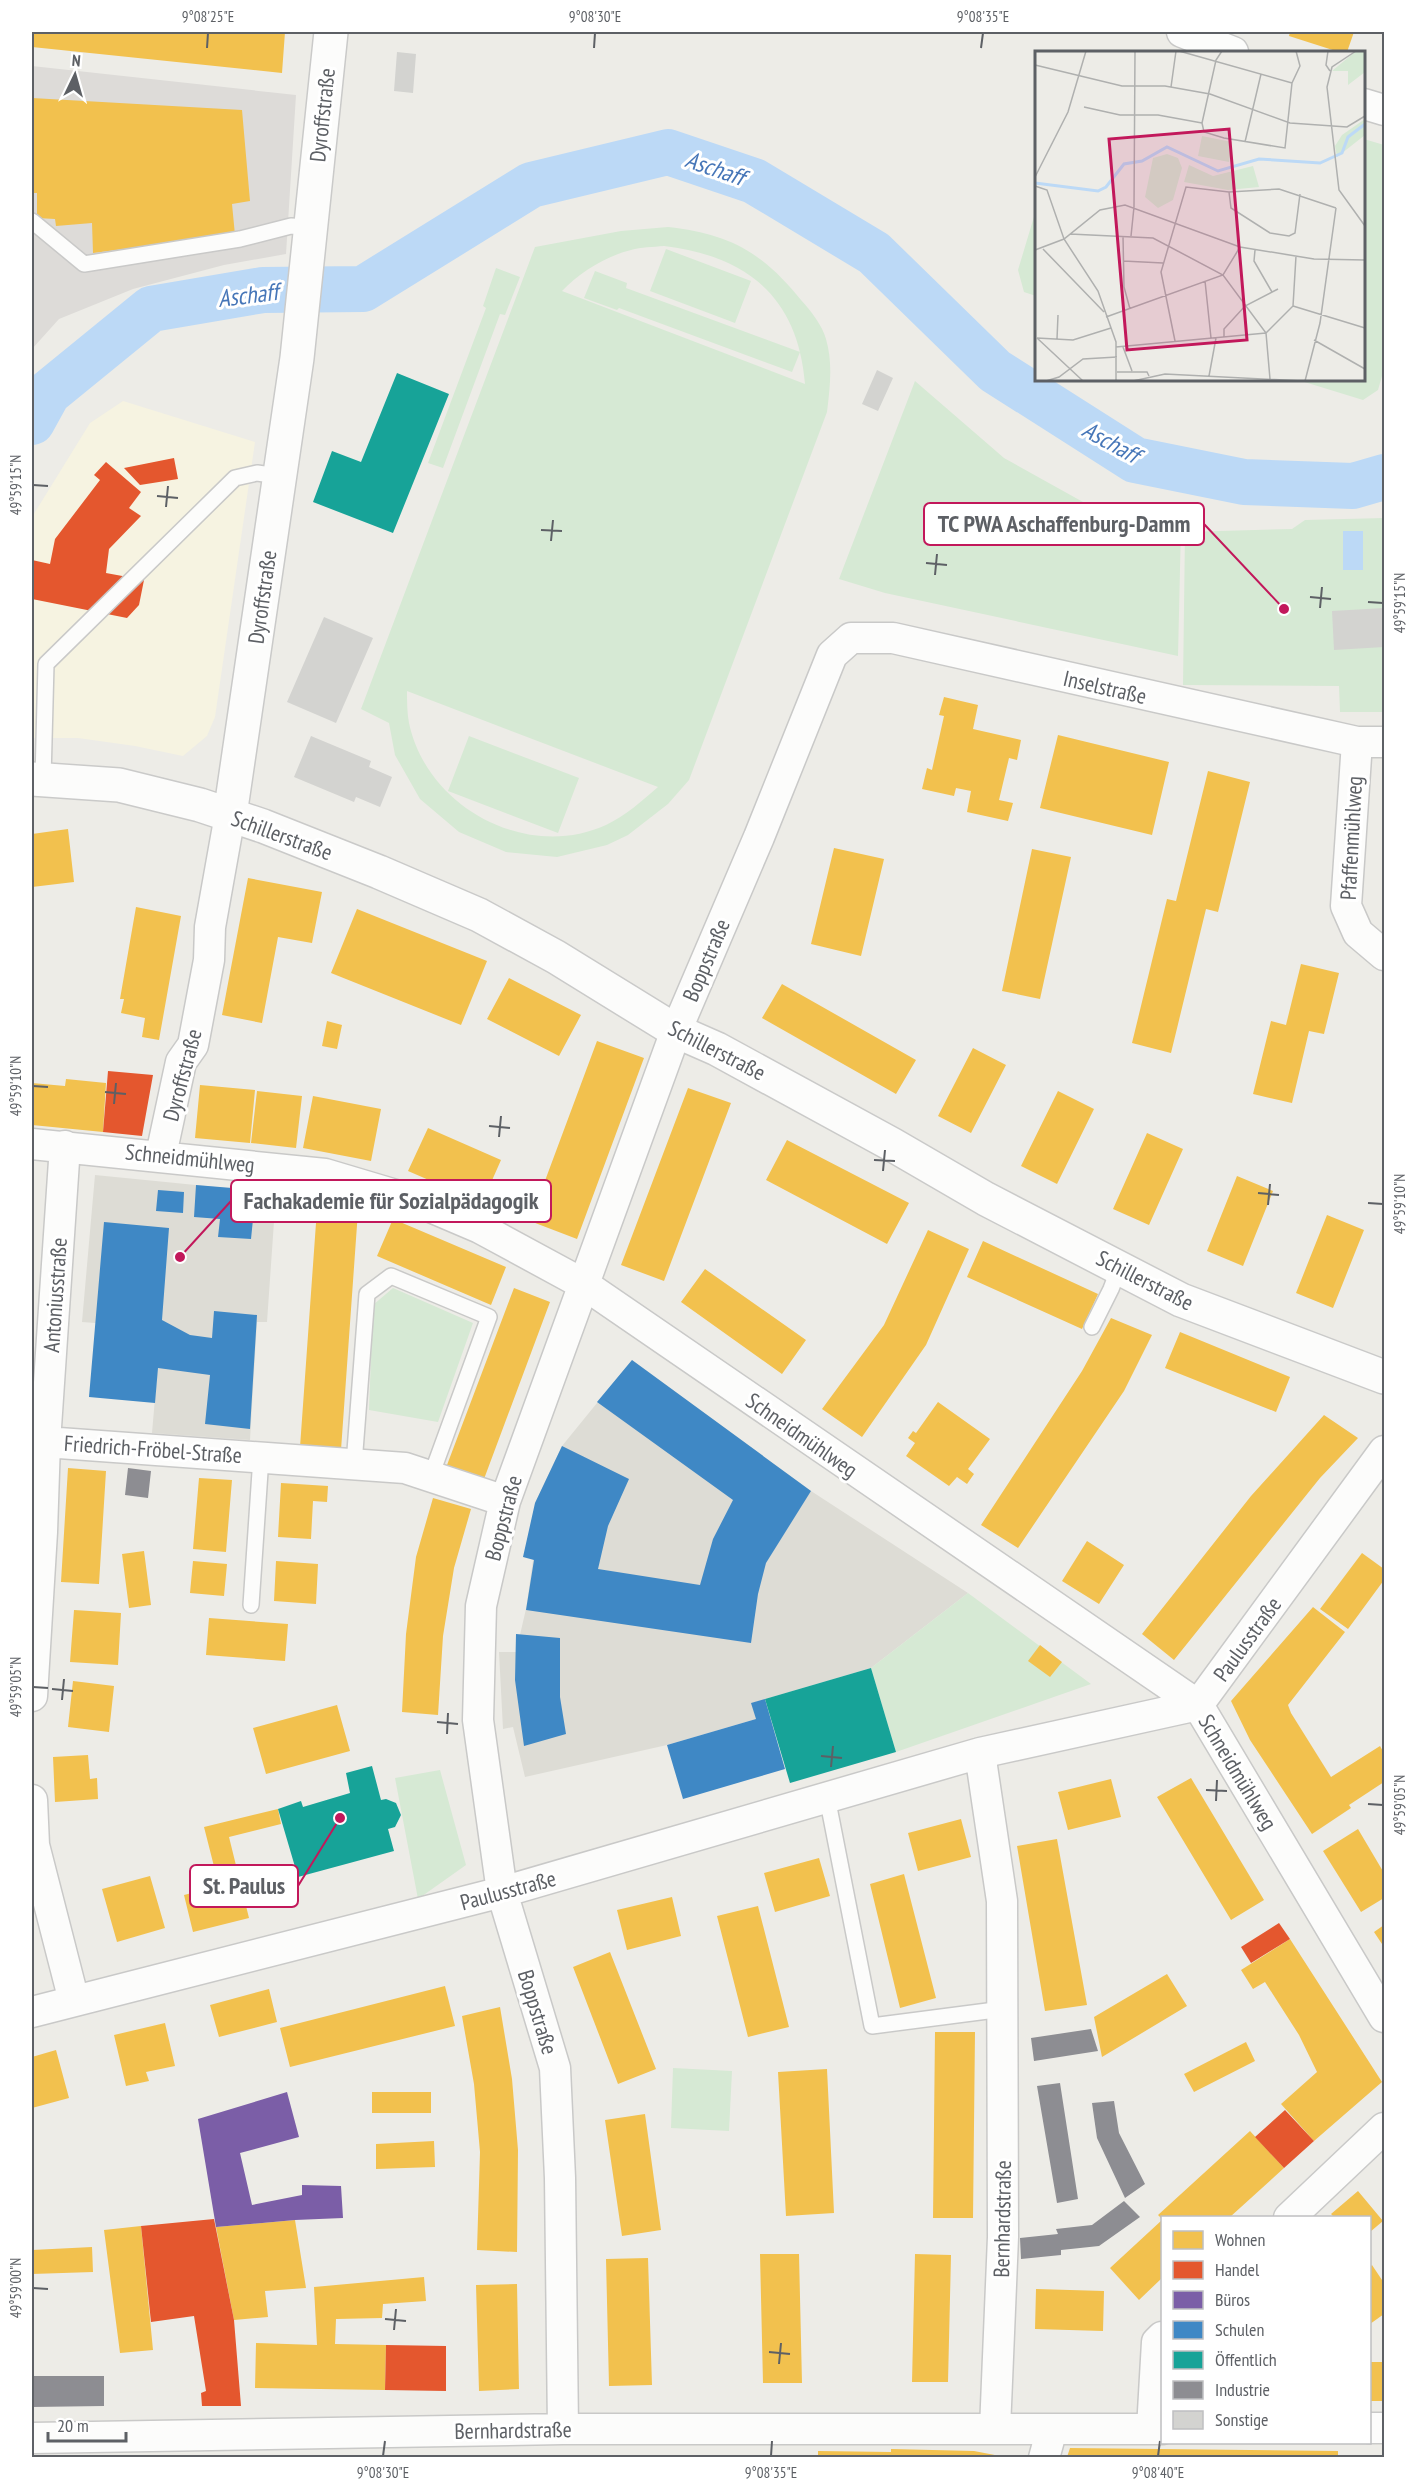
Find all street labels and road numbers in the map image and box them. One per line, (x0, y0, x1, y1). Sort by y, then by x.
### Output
street label: Dyroffstraße (303, 67, 341, 163)
street label: Dyroffstraße (242, 548, 282, 646)
street label: Inselstraße (1061, 664, 1149, 710)
street label: Pfaffenmühlweg (1334, 775, 1368, 901)
street label: Schillerstraße (228, 804, 336, 866)
street label: Boppstraße (676, 914, 736, 1006)
street label: Schillerstraße (664, 1014, 770, 1086)
street label: Dyroffstraße (156, 1026, 208, 1124)
street label: Schneidmühlweg (124, 1137, 256, 1179)
street label: Antoniusstraße (37, 1237, 73, 1353)
street label: Schillerstraße (1092, 1244, 1198, 1316)
street label: Schneidmühlweg (741, 1386, 863, 1484)
street label: Friedrich-Fröbel-Straße (63, 1429, 243, 1469)
street label: Boppstraße (478, 1472, 528, 1564)
street label: Paulusstraße (1207, 1591, 1287, 1687)
street label: Schneidmühlweg (1193, 1709, 1283, 1835)
street label: Paulusstraße (457, 1864, 559, 1916)
street label: Boppstraße (512, 1966, 564, 2058)
street label: Bernhardstraße (987, 2160, 1017, 2278)
street label: Bernhardstraße (454, 2415, 572, 2445)

